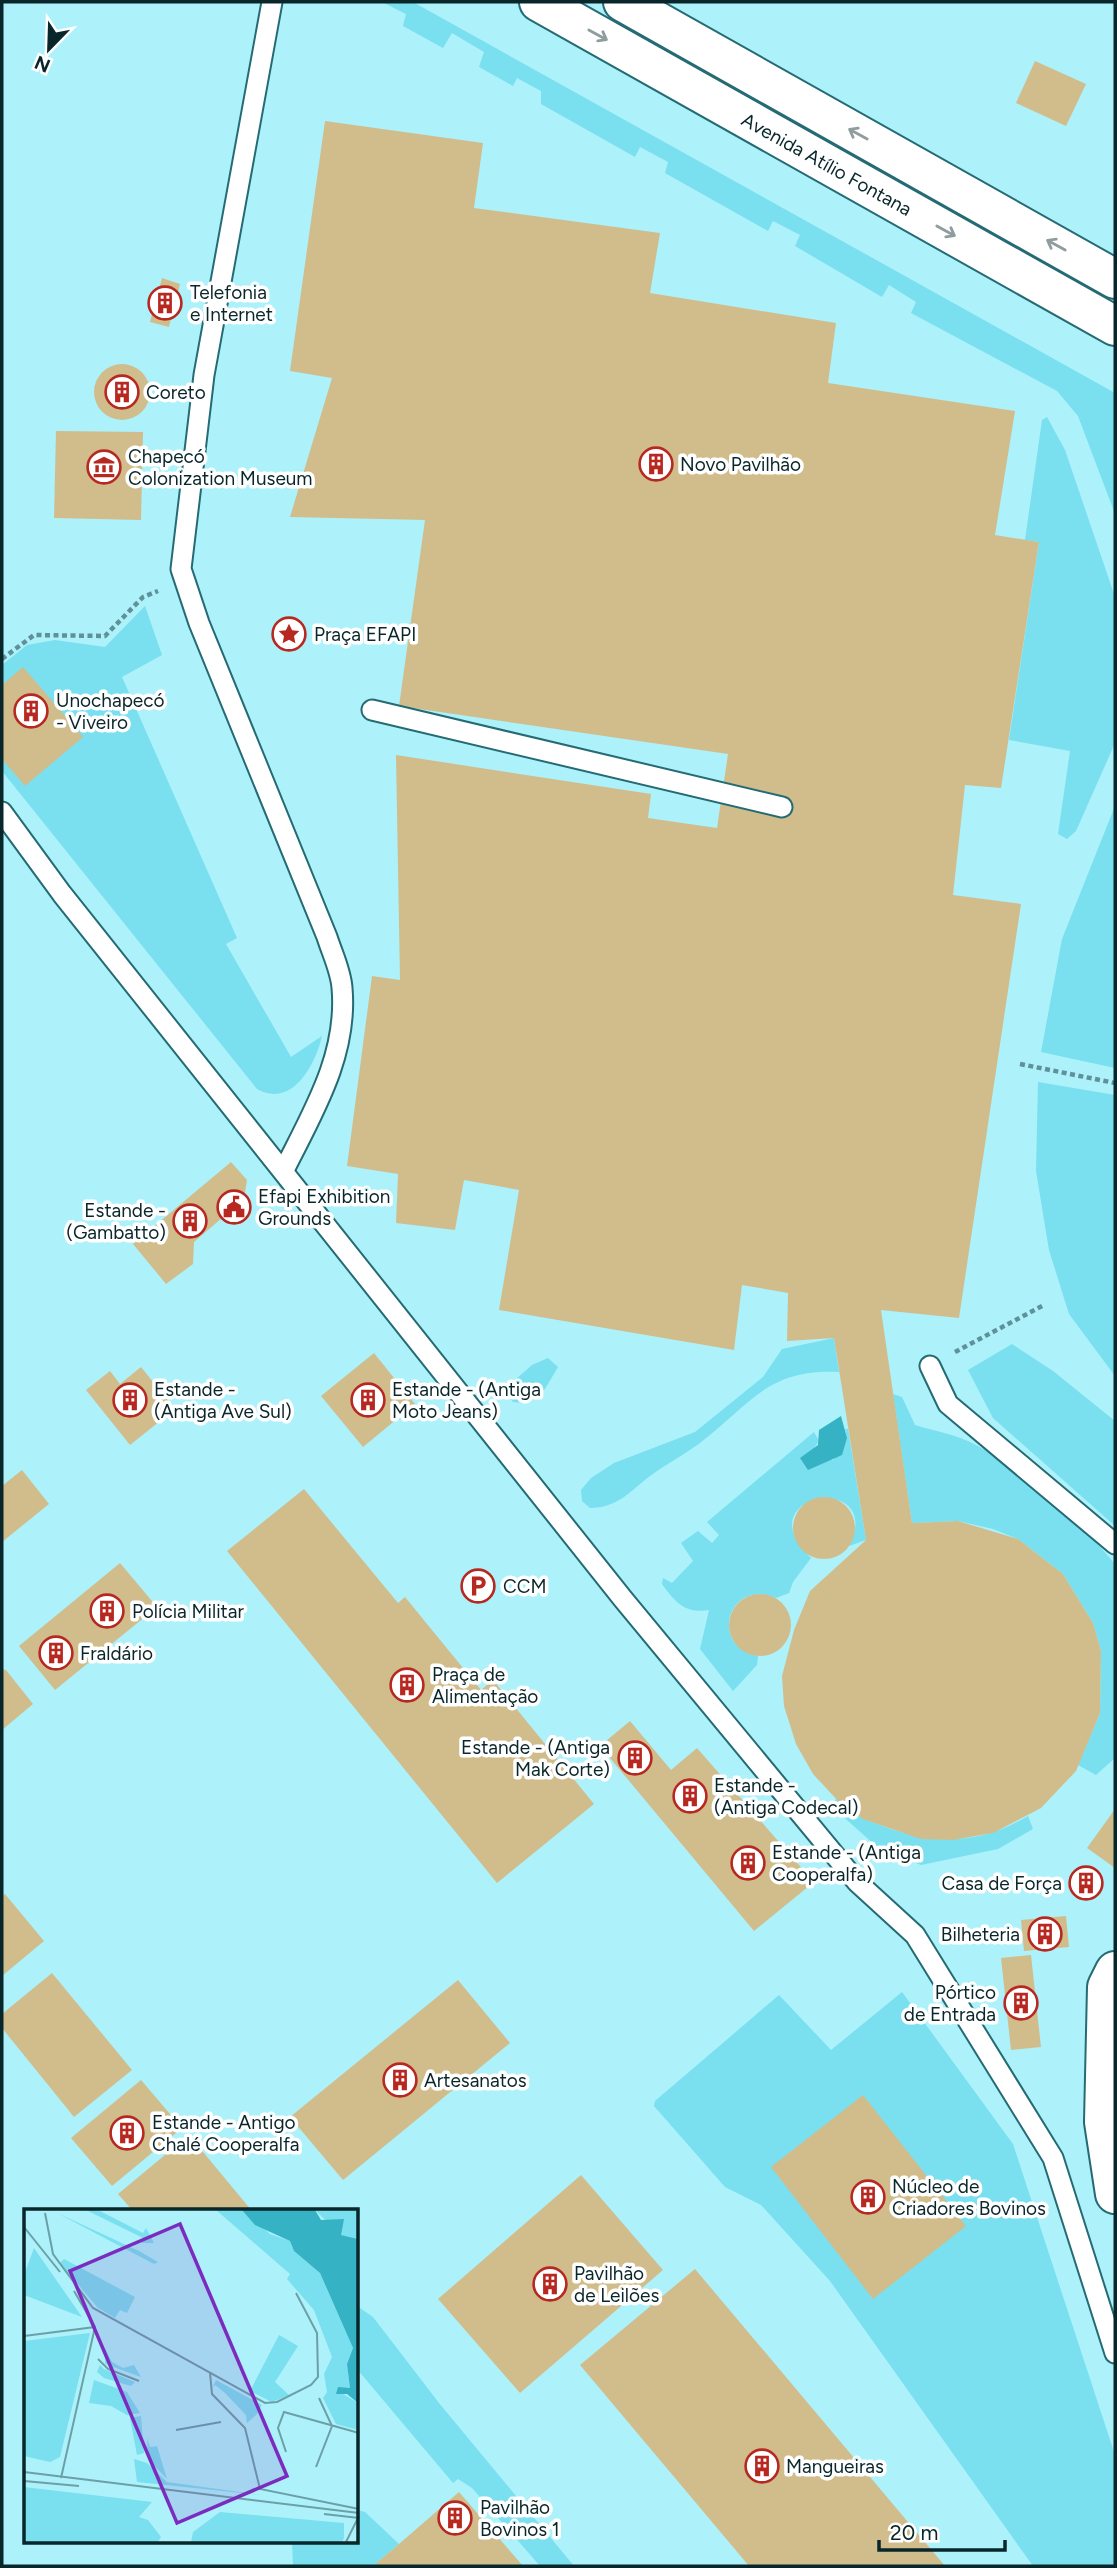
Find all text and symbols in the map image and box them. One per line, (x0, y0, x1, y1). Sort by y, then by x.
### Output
north arrow (14, 14, 84, 84)
one-way arrow (588, 28, 608, 42)
text: N (31, 51, 54, 78)
street label: Avenida Atílio Fontana (738, 108, 916, 221)
one-way arrow (848, 127, 868, 141)
one-way arrow (935, 225, 956, 238)
one-way arrow (1046, 238, 1066, 252)
place label: Telefonia e Internet (190, 281, 273, 326)
building icon: Telefonia e Internet (146, 284, 184, 322)
building icon: Coreto (103, 373, 141, 411)
place label: Coreto (146, 381, 206, 404)
place label: Chapecó Colonization Museum (128, 445, 313, 490)
building icon: Novo Pavilhão (637, 445, 675, 483)
museum icon: Chapecó Colonization Museum (85, 448, 123, 486)
place label: Novo Pavilhão (680, 453, 801, 476)
place icon: Praça EFAPI (270, 615, 308, 653)
place label: Praça EFAPI (314, 623, 416, 646)
place label: Unochapecó - Viveiro (56, 689, 165, 734)
building icon: Unochapecó - Viveiro (12, 692, 50, 730)
place label: Efapi Exhibition Grounds (258, 1185, 390, 1230)
public building icon: Efapi Exhibition Grounds (215, 1188, 253, 1226)
place label: Estande - (Gambatto) (66, 1199, 166, 1244)
building icon: Estande - (Gambatto) (171, 1202, 209, 1240)
place label: Estande - (Antiga Ave Sul) (154, 1378, 292, 1423)
place label: Estande - (Antiga Moto Jeans) (392, 1378, 541, 1423)
building icon: Estande - (Antiga Ave Sul) (111, 1381, 149, 1419)
building icon: Estande - (Antiga Moto Jeans) (349, 1381, 387, 1419)
parking icon: CCM (459, 1567, 497, 1605)
place label: CCM (503, 1575, 546, 1598)
building icon: Polícia Militar (88, 1592, 126, 1630)
place label: Polícia Militar (132, 1600, 244, 1623)
building icon: Fraldário (37, 1634, 75, 1672)
place label: Fraldário (80, 1642, 153, 1665)
place label: Praça de Alimentação (432, 1663, 538, 1708)
building icon: Praça de Alimentação (388, 1666, 426, 1704)
place label: Estande - (Antiga Mak Corte) (461, 1736, 610, 1781)
building icon: Estande - (Antiga Mak Corte) (616, 1739, 654, 1777)
place label: Estande - (Antiga Codecal) (714, 1774, 858, 1819)
building icon: Estande - (Antiga Codecal) (671, 1777, 709, 1815)
place label: Estande - (Antiga Cooperalfa) (772, 1841, 921, 1886)
building icon: Estande - (Antiga Cooperalfa) (729, 1844, 767, 1882)
building icon: Casa de Força (1067, 1864, 1105, 1902)
place label: Casa de Força (942, 1872, 1062, 1895)
building icon: Bilheteria (1026, 1915, 1064, 1953)
place label: Bilheteria (941, 1923, 1020, 1946)
place label: Pórtico de Entrada (904, 1981, 996, 2026)
building icon: Pórtico de Entrada (1002, 1984, 1040, 2022)
building icon: Artesanatos (381, 2061, 419, 2099)
place label: Artesanatos (424, 2069, 527, 2092)
place label: Estande - Antigo Chalé Cooperalfa (152, 2111, 300, 2156)
building icon: Estande - Antigo Chalé Cooperalfa (108, 2114, 146, 2152)
place label: Núcleo de Criadores Bovinos (892, 2175, 1046, 2220)
building icon: Núcleo de Criadores Bovinos (849, 2178, 887, 2216)
inset map (24, 2209, 359, 2544)
place label: Pavilhão de Leilões (574, 2262, 659, 2307)
building icon: Pavilhão de Leilões (531, 2265, 569, 2303)
building icon: Mangueiras (743, 2447, 781, 2485)
place label: Mangueiras (786, 2455, 884, 2478)
place label: Pavilhão Bovinos 1 (480, 2496, 560, 2541)
building icon: Pavilhão Bovinos 1 (436, 2499, 474, 2537)
scale bar (879, 2508, 1005, 2552)
text: 20 m (890, 2520, 938, 2545)

